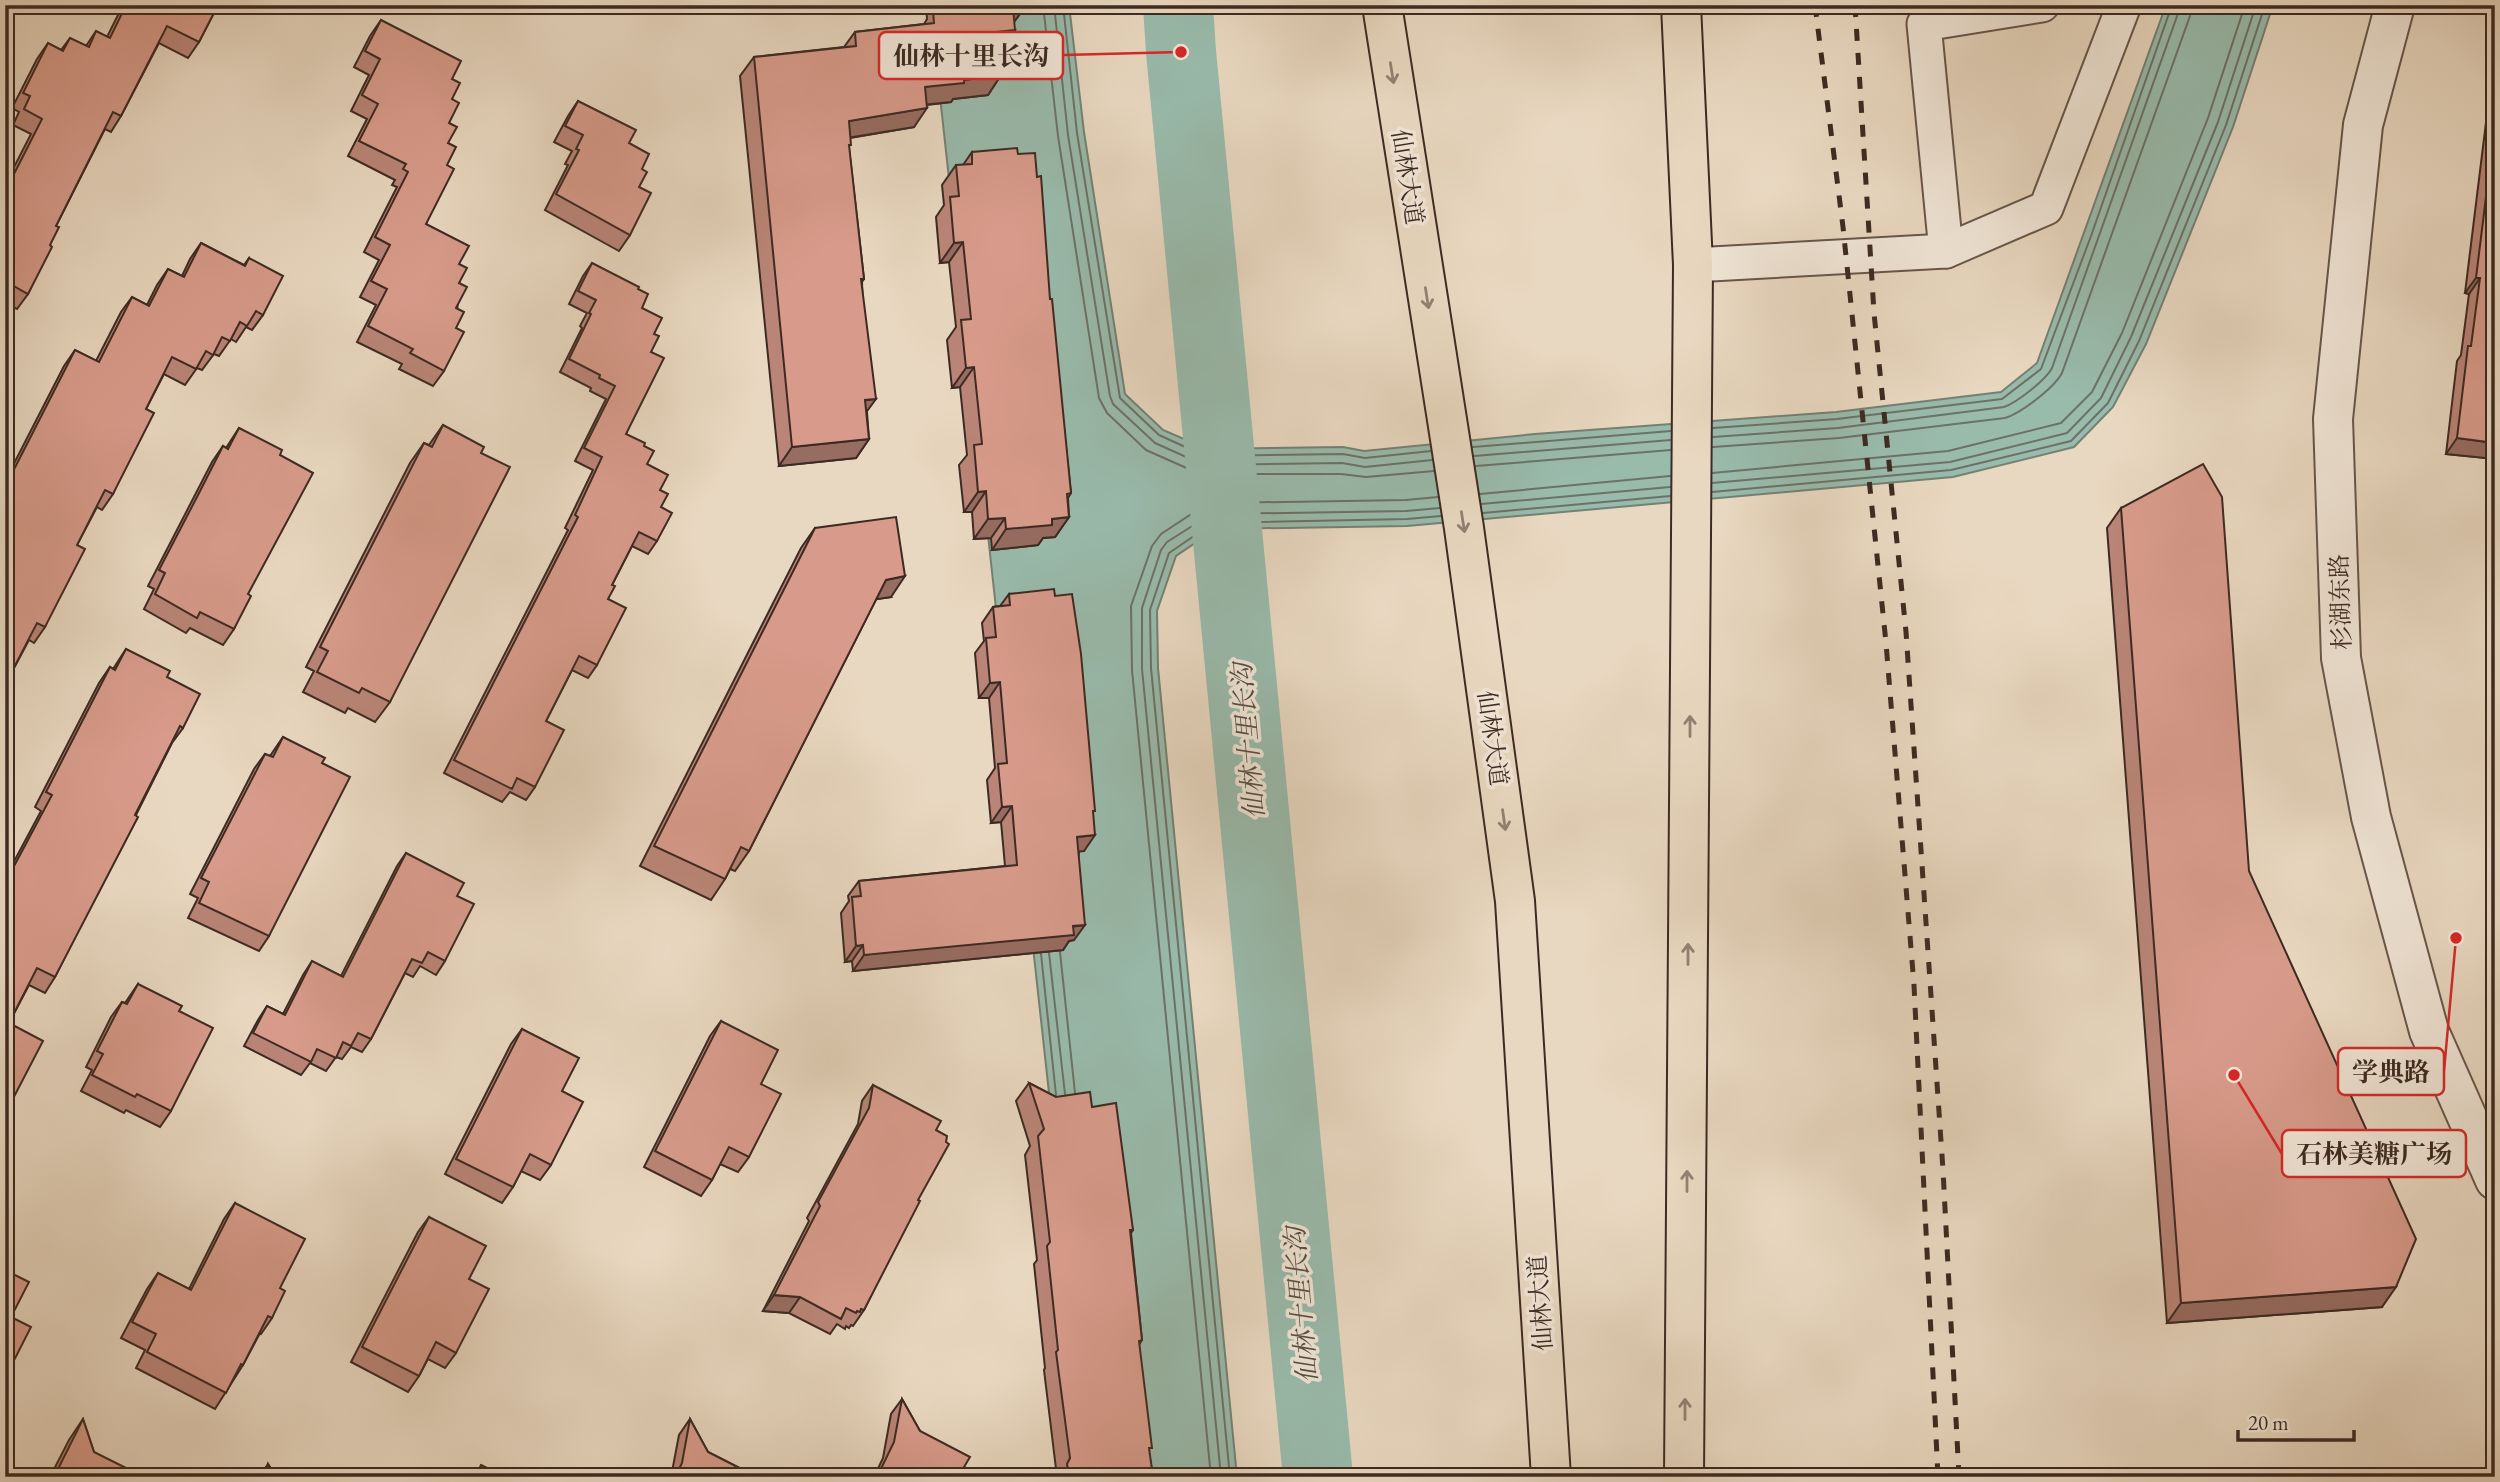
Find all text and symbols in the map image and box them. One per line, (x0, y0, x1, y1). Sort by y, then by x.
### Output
callout: 仙林十里长沟 (879, 32, 1063, 79)
text: 仙林十里长沟 (893, 39, 1049, 73)
one-way arrow (1386, 61, 1399, 84)
street label: 仙林大道 (1385, 127, 1431, 227)
one-way arrow (1421, 286, 1434, 308)
one-way arrow (1457, 510, 1470, 533)
street label: 杉湖东路 (2323, 553, 2357, 651)
water label: 仙林十里长沟 (1224, 658, 1272, 820)
street label: 仙林大道 (1471, 688, 1515, 788)
one-way arrow (1683, 715, 1697, 738)
one-way arrow (1498, 808, 1511, 831)
one-way arrow (1681, 942, 1695, 965)
callout: 学典路 (2338, 1048, 2444, 1095)
text: 学典路 (2352, 1055, 2430, 1089)
callout: 石林美糖广场 (2282, 1130, 2466, 1177)
text: 石林美糖广场 (2296, 1137, 2452, 1171)
one-way arrow (1680, 1170, 1693, 1193)
water label: 仙林十里长沟 (1277, 1222, 1325, 1384)
street label: 仙林大道 (1521, 1254, 1559, 1352)
one-way arrow (1678, 1397, 1692, 1420)
scale bar (2238, 1398, 2353, 1442)
text: 20 m (2248, 1409, 2289, 1436)

